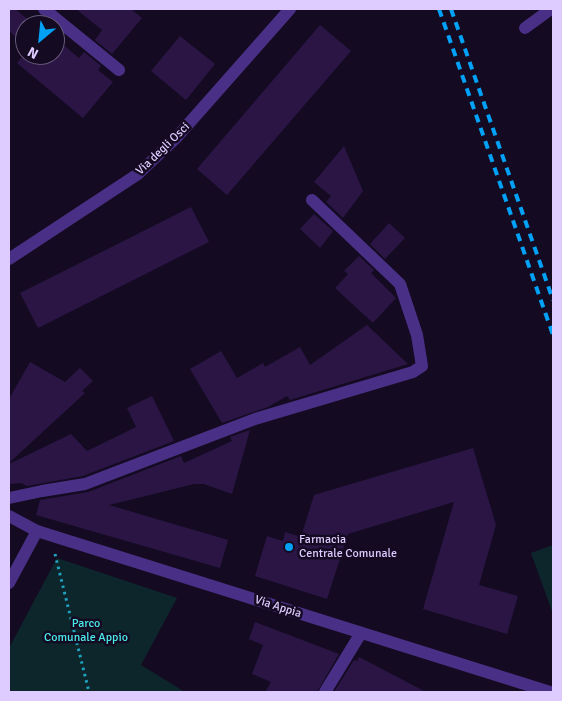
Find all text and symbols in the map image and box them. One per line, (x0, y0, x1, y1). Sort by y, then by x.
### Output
north arrow (15, 15, 65, 65)
text: N (25, 43, 41, 63)
street label: Via degli Osci (133, 120, 193, 178)
place label: Farmacia Centrale Comunale (299, 533, 397, 561)
marker: Farmacia Centrale Comunale (283, 541, 295, 553)
street label: Via Appia (253, 593, 303, 621)
park label: Parco Comunale Appio (44, 617, 128, 645)

